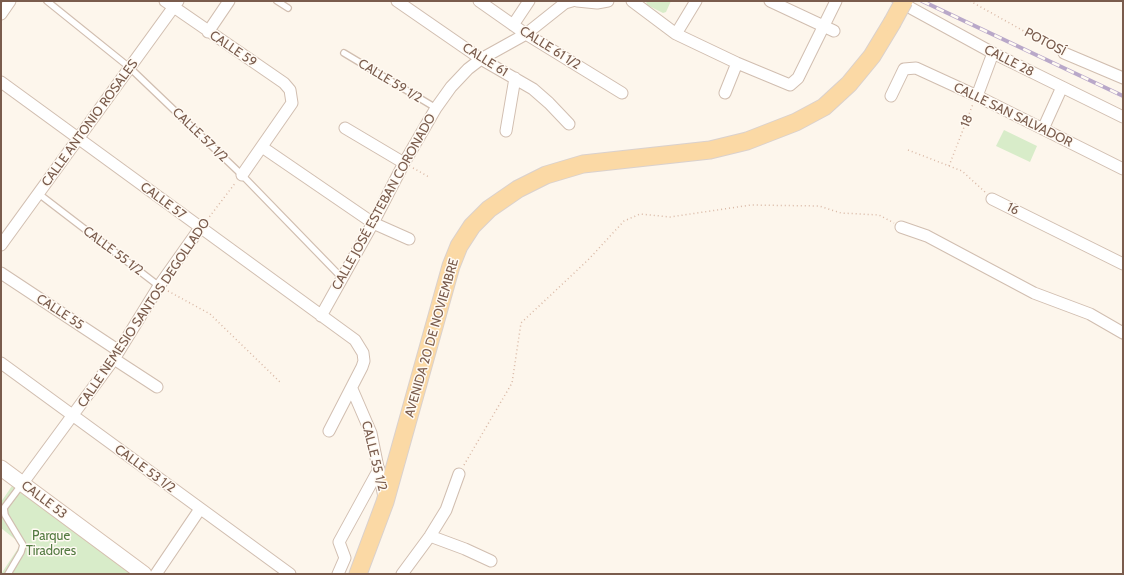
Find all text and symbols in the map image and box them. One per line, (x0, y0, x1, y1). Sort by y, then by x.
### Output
street label: CALLE 61 1/2 (517, 23, 583, 73)
street label: POTOSÍ (1022, 25, 1068, 59)
street label: CALLE 59 (206, 28, 260, 70)
street label: CALLE 61 (459, 40, 511, 80)
street label: CALLE 28 (981, 42, 1037, 80)
street label: CALLE ANTONIO ROSALES (39, 56, 141, 190)
street label: CALLE 59 1/2 (355, 56, 425, 106)
street label: CALLE SAN SALVADOR (951, 79, 1075, 151)
street label: CALLE 57 1/2 (169, 105, 231, 165)
street label: CALLE JOSÉ ESTEBAN CORONADO (329, 111, 439, 293)
street label: 18 (957, 112, 977, 130)
street label: CALLE 57 (137, 179, 189, 223)
street label: 16 (1004, 199, 1022, 219)
street label: CALLE NEMESIO SANTOS DEGOLLADO (75, 215, 213, 411)
street label: CALLE 55 1/2 (80, 223, 146, 279)
street label: AVENIDA 20 DE NOVIEMBRE (402, 257, 462, 419)
street label: CALLE 55 (33, 291, 87, 333)
street label: CALLE 55 1/2 (358, 419, 390, 493)
street label: CALLE 53 1/2 (112, 442, 178, 496)
street label: CALLE 53 (18, 478, 70, 522)
park label: Parque Tiradores (26, 528, 76, 559)

